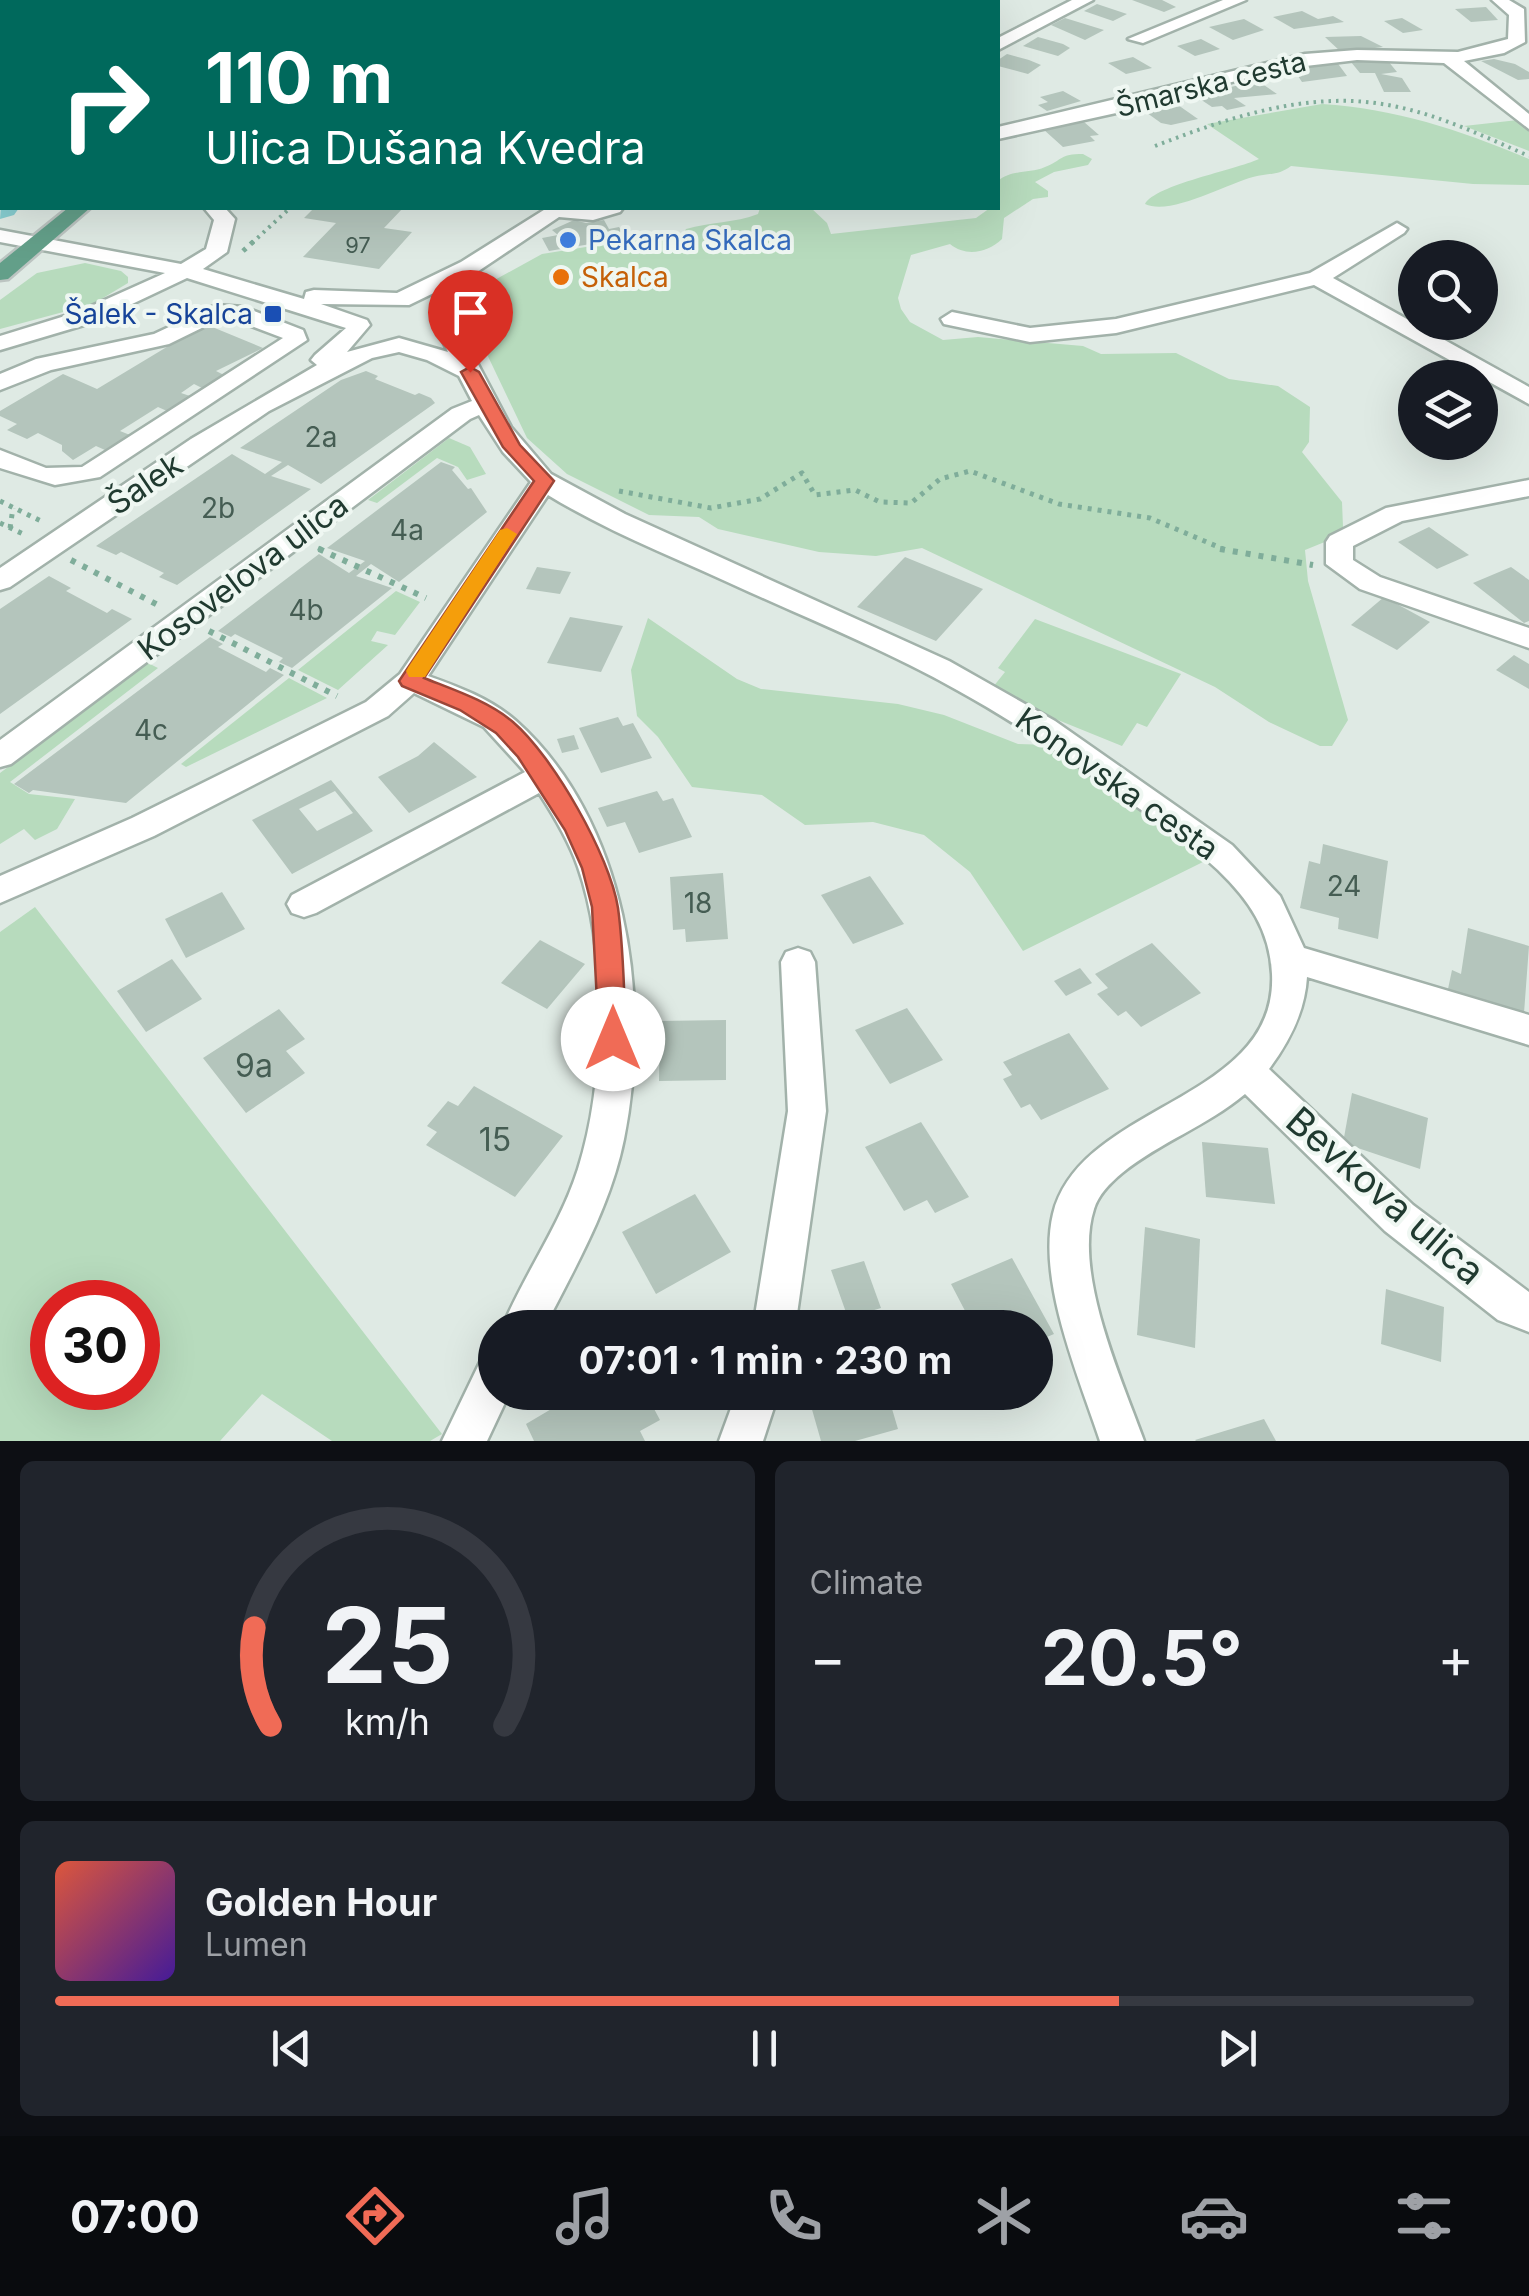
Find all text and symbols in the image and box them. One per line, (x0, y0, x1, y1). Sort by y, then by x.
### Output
text: 110 m (205, 35, 393, 120)
icon: right (40, 40, 170, 170)
street label: Šmarska cesta (1112, 44, 1310, 124)
text: Ulica Dušana Kvedra (205, 120, 646, 175)
place label: Pekarna Skalca (588, 223, 792, 257)
marker: Pekarna Skalca (557, 229, 579, 251)
house number: 97 (345, 232, 371, 258)
map controls (1398, 240, 1498, 460)
button: search (1398, 240, 1498, 340)
place label: Skalca (581, 260, 669, 294)
marker: Skalca (550, 266, 572, 288)
pin (428, 270, 513, 373)
icon: arrive (443, 285, 498, 340)
place label: Šalek - Skalca (64, 297, 253, 331)
marker: Šalek - Skalca (262, 303, 284, 325)
button: layers (1398, 360, 1498, 460)
house number: 2a (305, 420, 337, 454)
street label: Šalek (100, 444, 190, 523)
street label: Kosovelova ulica (130, 485, 355, 668)
house number: 2b (201, 491, 235, 525)
house number: 4a (390, 513, 424, 547)
house number: 4b (288, 593, 324, 627)
street label: Konovska cesta (1008, 699, 1226, 868)
house number: 4c (134, 713, 168, 747)
house number: 24 (1327, 869, 1361, 903)
house number: 18 (684, 886, 712, 920)
position arrow (561, 987, 665, 1091)
house number: 9a (235, 1046, 273, 1085)
street label: Bevkova ulica (1277, 1097, 1494, 1294)
house number: 15 (479, 1120, 511, 1159)
speed limit sign: 30 (30, 1280, 160, 1410)
text: 07:01 · 1 min · 230 m (579, 1337, 952, 1383)
text: Climate (810, 1563, 923, 1602)
text: 25 (321, 1582, 453, 1708)
text: 20.5° (1041, 1612, 1243, 1703)
text: − (810, 1625, 846, 1691)
text: + (1438, 1625, 1474, 1691)
text: km/h (345, 1700, 430, 1744)
text: Golden Hour (205, 1879, 437, 1925)
text: Lumen (205, 1925, 308, 1964)
icon: previous (264, 2021, 319, 2076)
icon: pause (737, 2021, 792, 2076)
icon: next (1210, 2021, 1265, 2076)
icon: directions (340, 2181, 410, 2251)
icon: music (550, 2181, 620, 2251)
icon: phone (759, 2181, 829, 2251)
icon: climate (969, 2181, 1039, 2251)
icon: car (1179, 2181, 1249, 2251)
icon: filters (1389, 2181, 1459, 2251)
text: 07:00 (70, 2189, 200, 2244)

